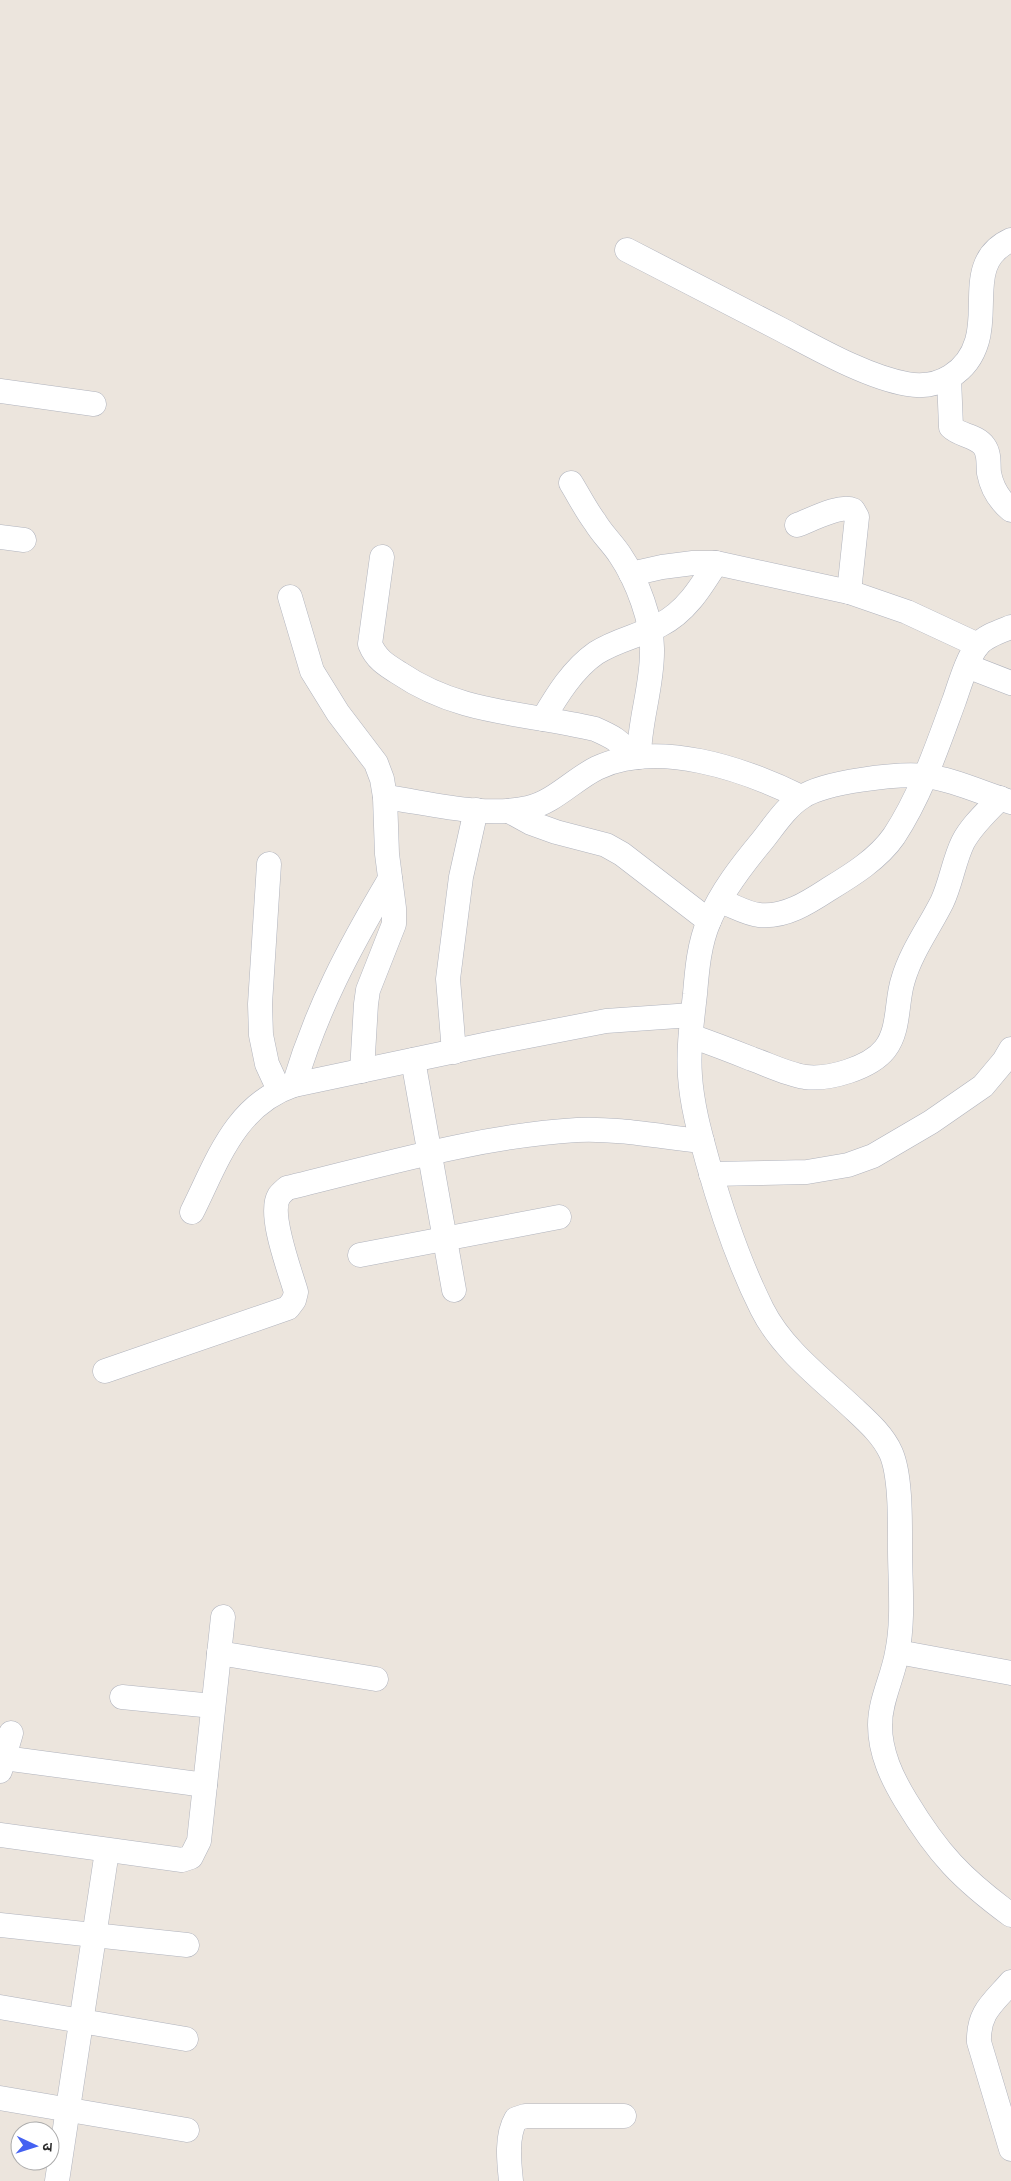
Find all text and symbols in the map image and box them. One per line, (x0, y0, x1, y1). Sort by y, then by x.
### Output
north arrow (10, 2121, 60, 2171)
text: उ (40, 2142, 57, 2152)

